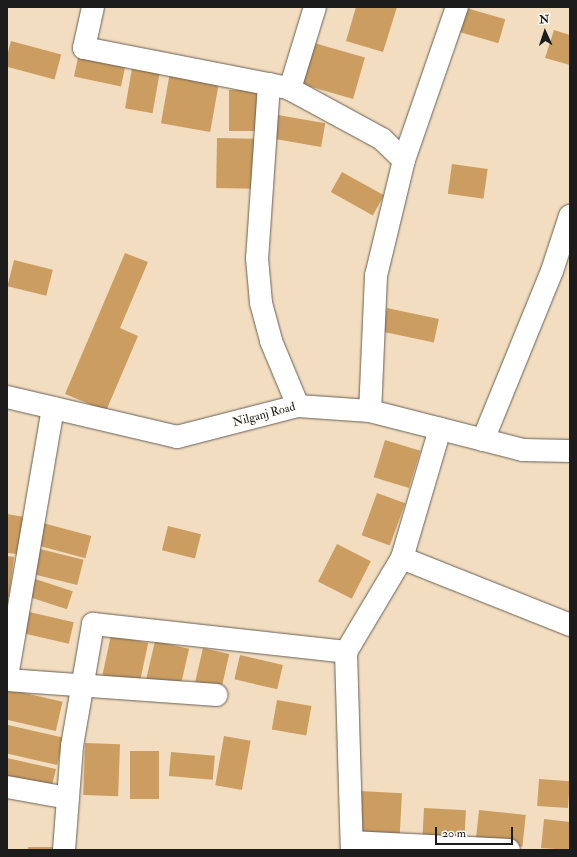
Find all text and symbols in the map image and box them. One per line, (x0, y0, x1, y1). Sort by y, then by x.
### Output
north arrow (525, 12, 565, 52)
text: N (539, 13, 550, 26)
street label: Nilganj Road (231, 400, 297, 430)
scale bar (437, 819, 515, 845)
text: 20 m (442, 826, 466, 841)

